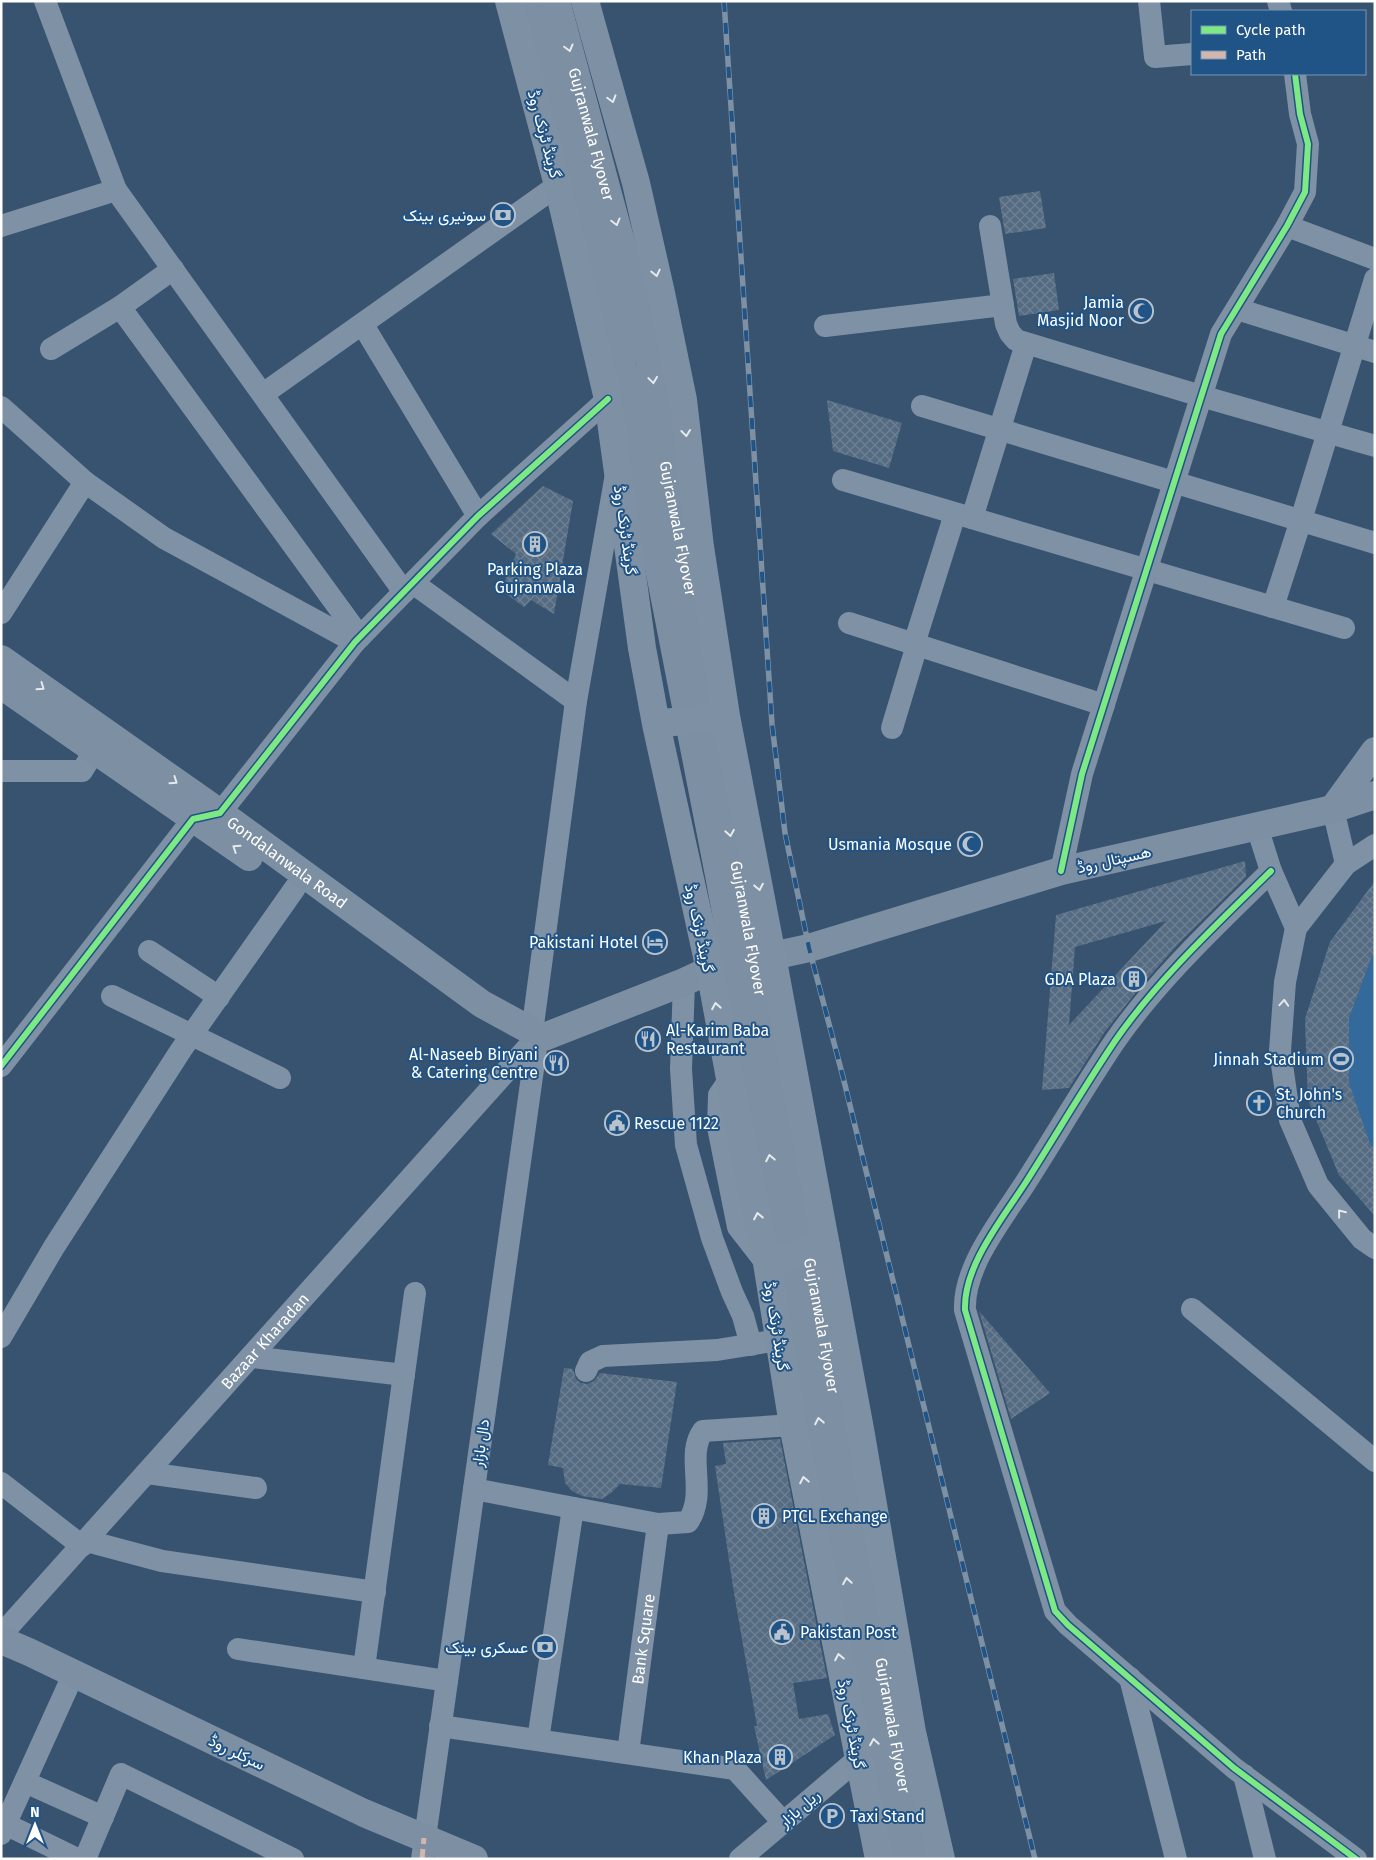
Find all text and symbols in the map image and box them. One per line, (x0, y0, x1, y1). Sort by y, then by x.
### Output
legend (1191, 10, 1366, 75)
text: Cycle path (1236, 21, 1306, 39)
one-way arrow (563, 44, 573, 52)
text: Path (1236, 46, 1266, 64)
street label: Gujranwala Flyover (564, 66, 619, 204)
street label: گرینڈ ٹرنک روڈ (523, 88, 565, 180)
one-way arrow (606, 94, 616, 102)
bank icon: سونیری بینک (490, 202, 516, 228)
place label: سونیری بینک (403, 206, 486, 226)
one-way arrow (610, 218, 620, 226)
one-way arrow (650, 269, 661, 278)
place label: Jamia Masjid Noor (1037, 293, 1125, 330)
mosque icon: Jamia Masjid Noor (1128, 298, 1154, 324)
one-way arrow (647, 376, 657, 385)
one-way arrow (680, 429, 691, 437)
street label: Gujranwala Flyover (655, 459, 701, 598)
street label: گرینڈ ٹرنک روڈ (609, 484, 641, 576)
building icon: Parking Plaza Gujranwala (522, 531, 548, 557)
place label: Parking Plaza Gujranwala (487, 560, 583, 597)
one-way arrow (35, 681, 45, 690)
one-way arrow (168, 775, 178, 784)
street label: Gondalanwala Road (223, 812, 351, 913)
one-way arrow (725, 829, 735, 838)
mosque icon: Usmania Mosque (957, 831, 983, 857)
place label: Usmania Mosque (828, 835, 952, 854)
street label: ھسپتال روڈ (1075, 842, 1153, 879)
one-way arrow (233, 845, 242, 854)
street label: Gujranwala Flyover (726, 859, 770, 998)
street label: گرینڈ ٹرنک روڈ (680, 882, 718, 974)
one-way arrow (753, 882, 764, 891)
hotel icon: Pakistani Hotel (642, 929, 668, 955)
place label: Pakistani Hotel (529, 933, 638, 952)
building icon: GDA Plaza (1121, 966, 1147, 992)
place label: GDA Plaza (1044, 970, 1116, 989)
one-way arrow (1278, 998, 1289, 1006)
one-way arrow (712, 1001, 722, 1010)
place label: Al-Karim Baba Restaurant (666, 1021, 769, 1058)
restaurant icon: Al-Karim Baba Restaurant (635, 1026, 661, 1052)
place label: Al-Naseeb Biryani & Catering Centre (409, 1045, 538, 1082)
sports icon: Jinnah Stadium (1328, 1046, 1354, 1072)
restaurant icon: Al-Naseeb Biryani & Catering Centre (543, 1050, 569, 1076)
place label: Jinnah Stadium (1213, 1050, 1324, 1069)
place label: St. John's Church (1276, 1085, 1342, 1122)
church icon: St. John's Church (1246, 1090, 1272, 1116)
public building icon: Rescue 1122 (604, 1110, 630, 1136)
place label: Rescue 1122 (634, 1114, 719, 1133)
one-way arrow (765, 1154, 776, 1163)
one-way arrow (1339, 1210, 1347, 1219)
one-way arrow (753, 1212, 763, 1221)
street label: Gujranwala Flyover (800, 1256, 843, 1396)
street label: گرینڈ ٹرنک روڈ (759, 1280, 793, 1372)
street label: Bazaar Kharadan (217, 1289, 313, 1393)
one-way arrow (814, 1417, 824, 1426)
street label: دال بازار (468, 1418, 494, 1469)
one-way arrow (799, 1475, 810, 1484)
building icon: PTCL Exchange (751, 1503, 777, 1529)
place label: PTCL Exchange (782, 1507, 888, 1526)
one-way arrow (843, 1577, 853, 1586)
street label: Bank Square (628, 1593, 659, 1685)
public building icon: Pakistan Post (769, 1619, 795, 1645)
place label: Pakistan Post (800, 1623, 897, 1642)
bank icon: عسکری بینک (532, 1634, 558, 1660)
place label: عسکری بینک (445, 1638, 528, 1658)
one-way arrow (834, 1652, 844, 1661)
street label: Gujranwala Flyover (871, 1656, 914, 1795)
street label: گرینڈ ٹرنک روڈ (833, 1678, 869, 1770)
street label: سرکلر روڈ (205, 1731, 268, 1775)
one-way arrow (869, 1737, 879, 1746)
building icon: Khan Plaza (767, 1744, 793, 1770)
place label: Khan Plaza (683, 1748, 762, 1767)
street label: ریل بازار (774, 1785, 825, 1833)
north arrow (10, 1800, 60, 1850)
parking icon: Taxi Stand (819, 1803, 845, 1829)
text: N (30, 1804, 40, 1821)
place label: Taxi Stand (850, 1807, 925, 1826)

